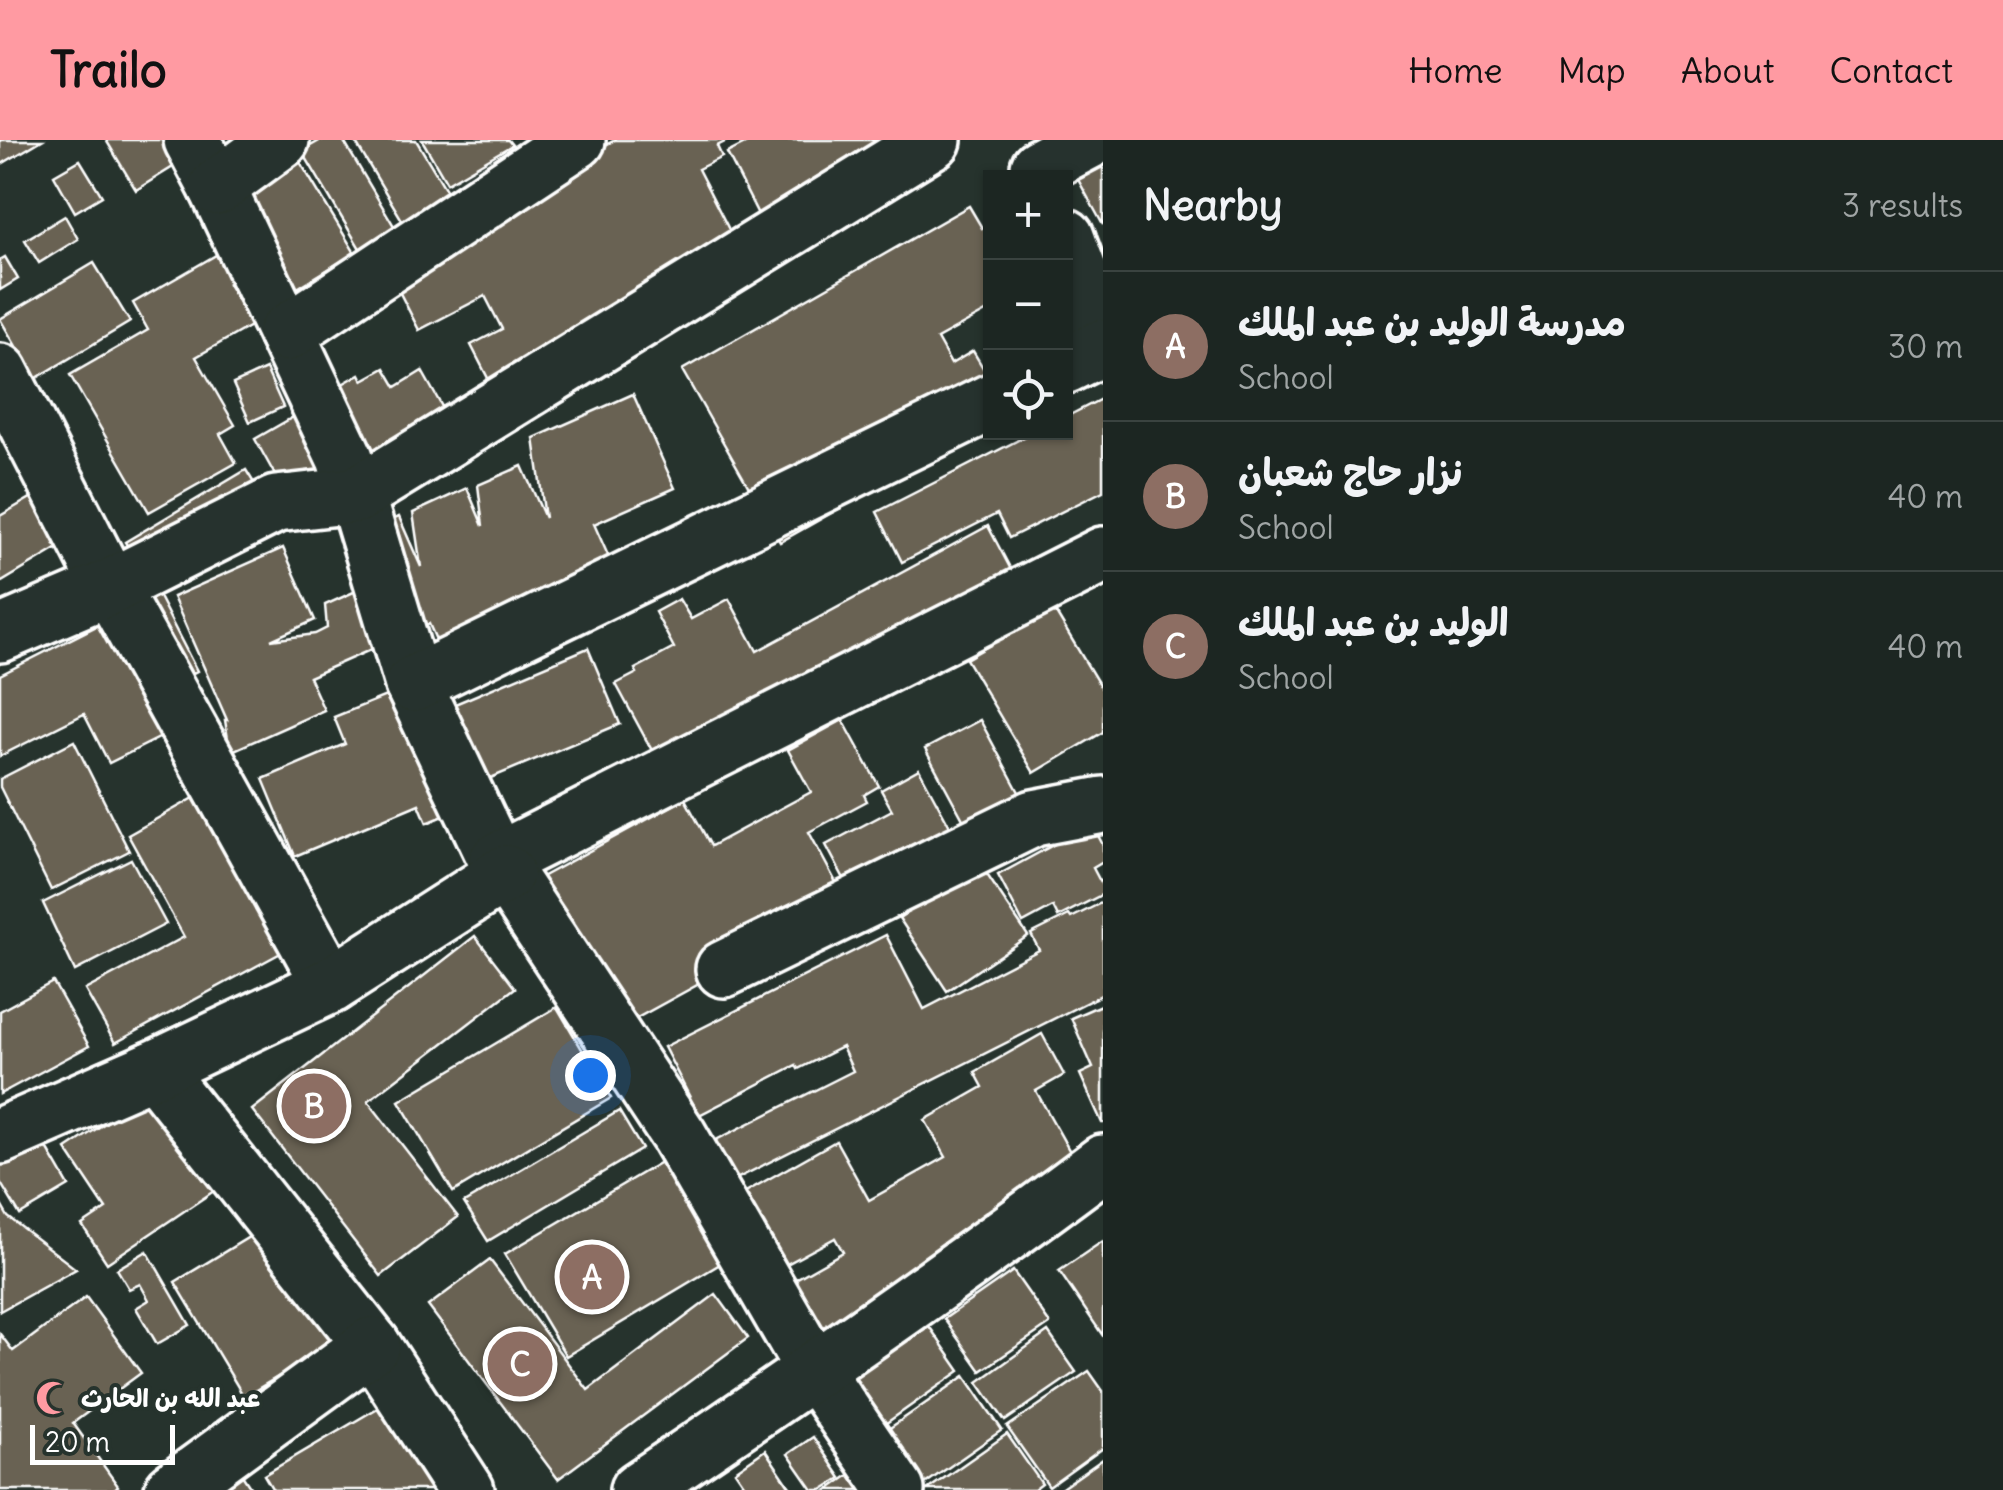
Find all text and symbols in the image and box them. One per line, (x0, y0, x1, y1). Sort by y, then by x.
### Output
text: Trailo (50, 40, 167, 100)
text: Home (1408, 48, 1503, 92)
text: Map (1558, 48, 1626, 92)
text: About (1681, 48, 1774, 92)
text: Contact (1829, 48, 1953, 92)
map controls (983, 170, 1073, 440)
button: + (983, 170, 1073, 260)
text: Nearby (1143, 179, 1282, 231)
text: 3 results (1842, 185, 1963, 226)
button: − (983, 260, 1073, 350)
text: مدرسة الوليد بن عبد الملك (1238, 299, 1626, 346)
text: A (1165, 326, 1186, 367)
text: 30 m (1888, 326, 1963, 367)
button: locate (983, 350, 1073, 440)
text: School (1238, 357, 1334, 398)
text: نزار حاج شعبان (1238, 449, 1463, 496)
text: B (1165, 476, 1186, 517)
text: 40 m (1888, 476, 1963, 517)
text: School (1238, 507, 1334, 548)
text: الوليد بن عبد الملك (1238, 599, 1509, 646)
text: C (1165, 626, 1186, 667)
text: 40 m (1888, 626, 1963, 667)
text: School (1238, 657, 1334, 698)
your location (565, 1050, 616, 1101)
pin: B (282, 1068, 346, 1144)
pin: A (560, 1240, 624, 1314)
pin: C (488, 1326, 552, 1402)
mosque icon: عبد الله بن الحارث (34, 1379, 72, 1417)
place label: عبد الله بن الحارث (81, 1382, 260, 1414)
scale bar (30, 1420, 175, 1464)
text: 20 m (45, 1424, 110, 1460)

